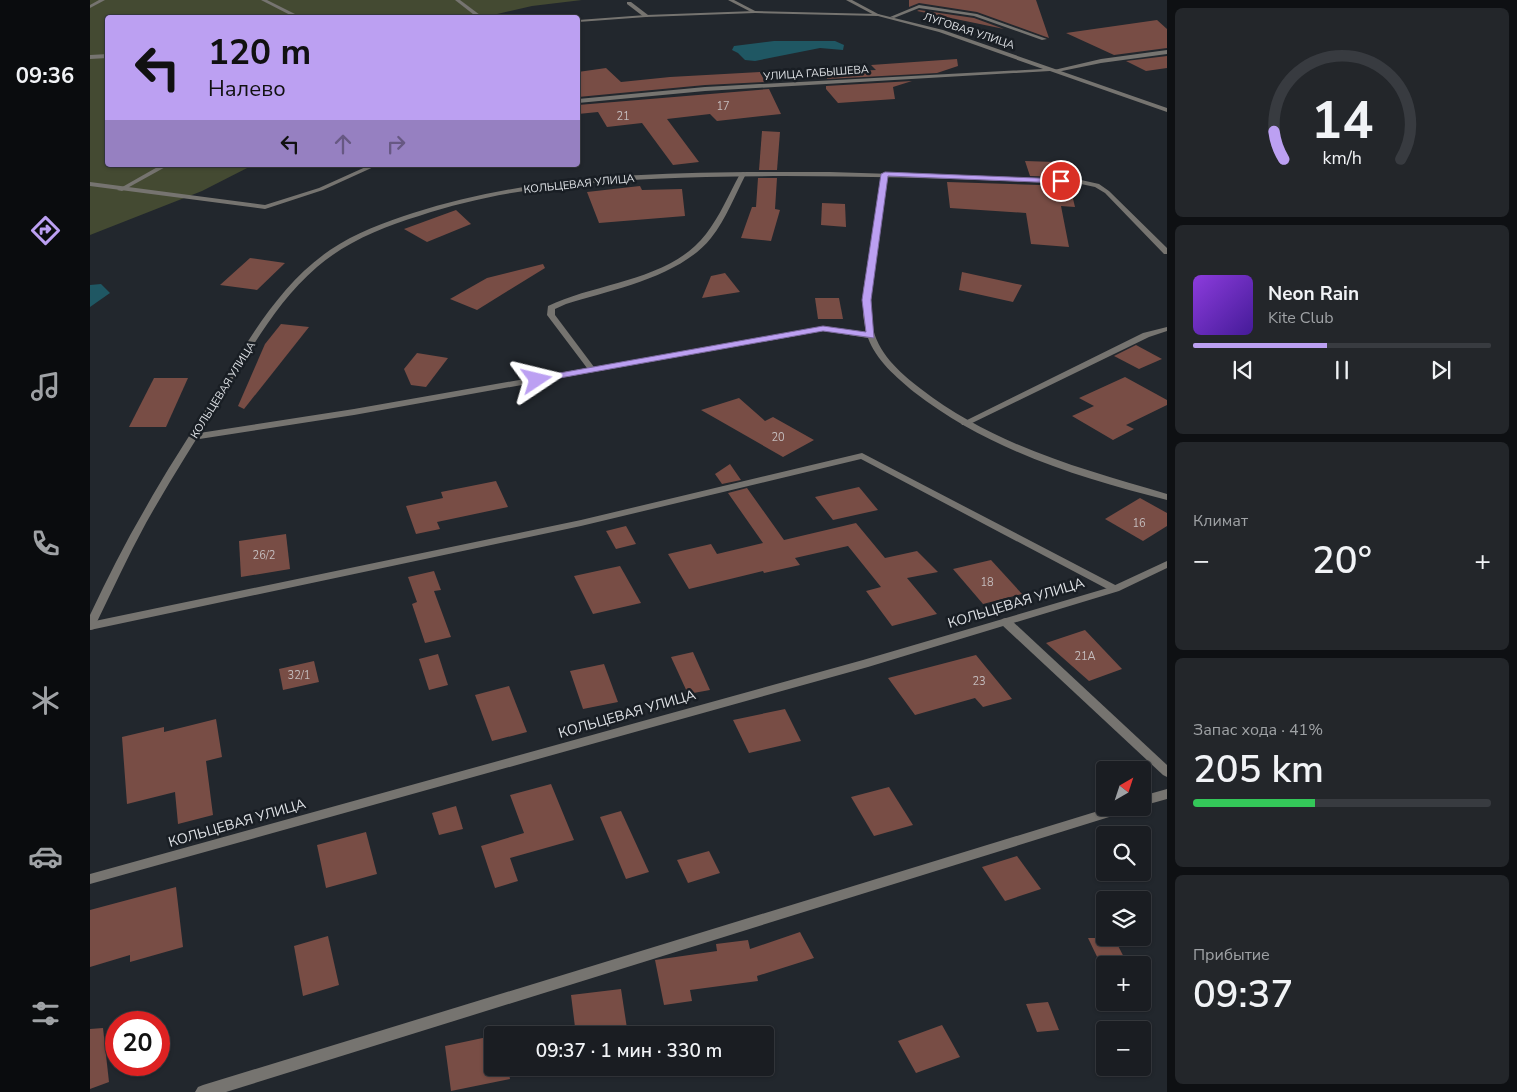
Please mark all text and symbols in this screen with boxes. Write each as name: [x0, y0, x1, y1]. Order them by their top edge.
street label: ЛУГОВАЯ УЛИЦА: [921, 9, 1017, 53]
text: 120 m: [208, 29, 311, 76]
icon: left: [125, 35, 190, 100]
text: 09:36: [16, 61, 74, 91]
street label: УЛИЦА ГАБЫШЕВА: [762, 62, 869, 84]
text: Налево: [208, 74, 286, 104]
text: 14: [1311, 85, 1373, 156]
house number: 17: [716, 99, 730, 114]
house number: 21: [616, 109, 630, 124]
icon: left: [276, 130, 304, 158]
icon: ahead: [329, 130, 357, 158]
icon: right: [382, 130, 410, 158]
text: km/h: [1322, 146, 1362, 170]
pin: [1040, 160, 1082, 202]
icon: arrive: [1047, 167, 1075, 195]
street label: КОЛЬЦЕВАЯ УЛИЦА: [523, 171, 635, 197]
icon: directions: [28, 213, 63, 248]
text: Neon Rain: [1268, 281, 1359, 307]
text: Kite Club: [1268, 307, 1334, 329]
street label: КОЛЬЦЕВАЯ УЛИЦА: [187, 339, 259, 441]
position arrow: [510, 353, 562, 405]
icon: previous: [1229, 356, 1257, 384]
icon: pause: [1328, 356, 1356, 384]
icon: next: [1427, 356, 1455, 384]
icon: music: [28, 369, 63, 404]
house number: 20: [771, 430, 785, 445]
text: Климат: [1193, 510, 1248, 532]
house number: 16: [1132, 516, 1146, 531]
icon: phone: [28, 526, 63, 561]
text: 20°: [1312, 535, 1372, 586]
text: −: [1193, 542, 1210, 580]
text: +: [1474, 542, 1491, 580]
house number: 26/2: [253, 548, 275, 563]
street label: КОЛЬЦЕВАЯ УЛИЦА: [945, 573, 1087, 633]
house number: 18: [980, 575, 994, 590]
house number: 21А: [1074, 649, 1096, 664]
house number: 32/1: [288, 668, 310, 683]
house number: 23: [972, 674, 986, 689]
icon: climate: [28, 683, 63, 718]
street label: КОЛЬЦЕВАЯ УЛИЦА: [556, 685, 698, 743]
text: Запас хода · 41%: [1193, 719, 1323, 741]
text: 205 km: [1193, 744, 1324, 795]
north arrow: [1096, 761, 1151, 816]
map controls: [1096, 761, 1151, 1076]
street label: КОЛЬЦЕВАЯ УЛИЦА: [166, 794, 308, 852]
button: search: [1096, 826, 1151, 881]
icon: car: [28, 839, 63, 874]
button: layers: [1096, 891, 1151, 946]
text: Прибытие: [1193, 944, 1270, 966]
button: +: [1096, 956, 1151, 1011]
text: 09:37: [1193, 969, 1293, 1020]
icon: filters: [28, 996, 63, 1031]
speed limit sign: 20: [105, 1011, 170, 1076]
button: −: [1096, 1021, 1151, 1076]
text: 09:37 · 1 мин · 330 m: [536, 1038, 722, 1064]

